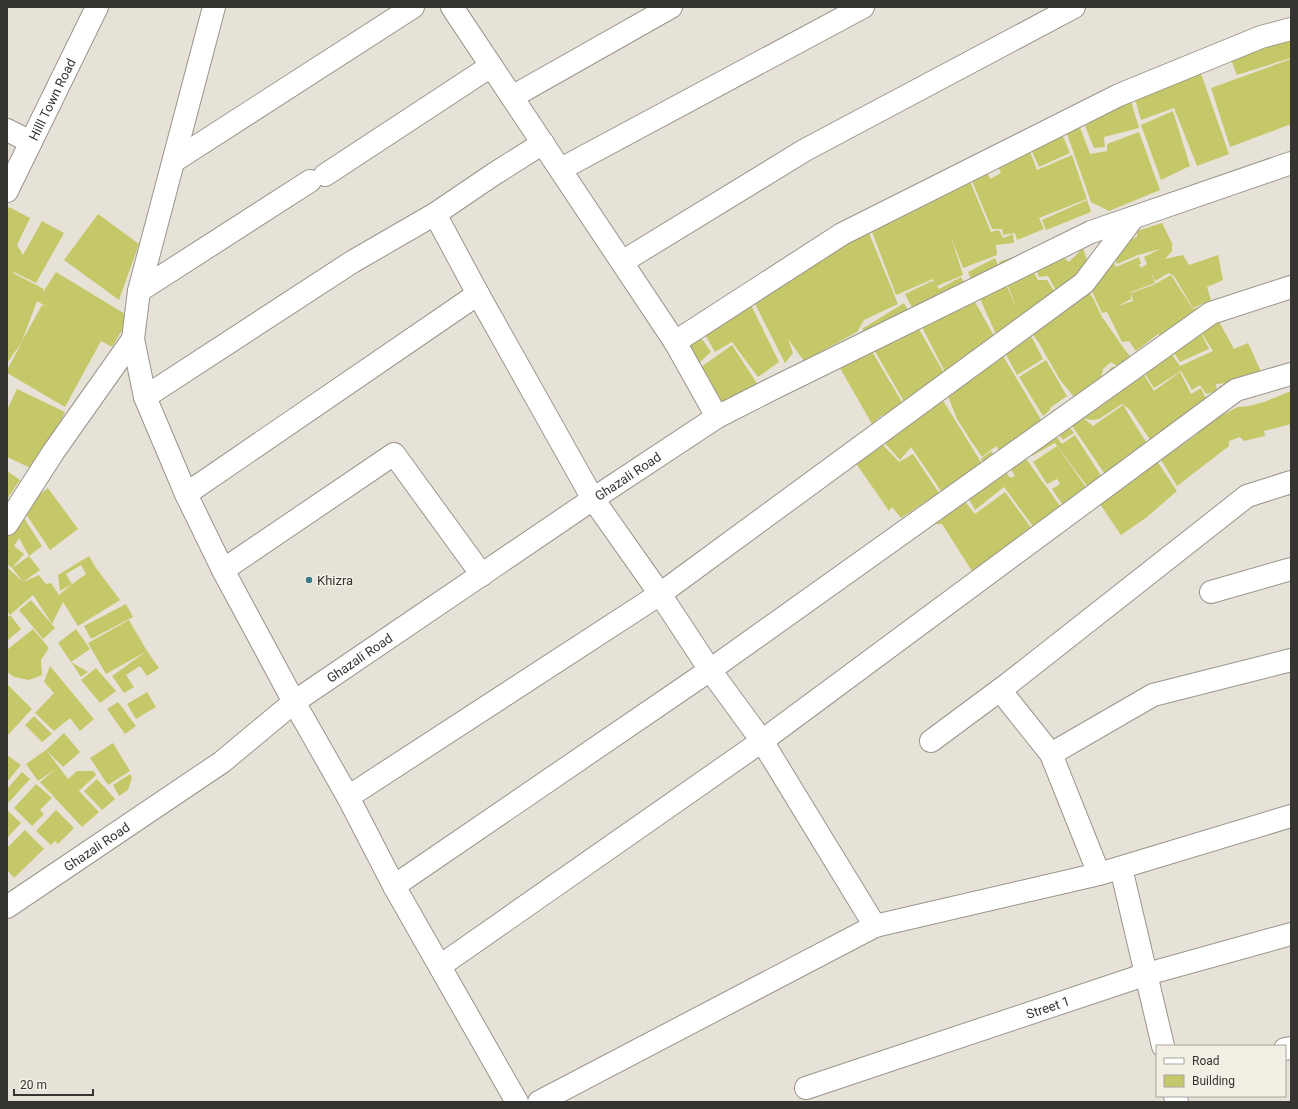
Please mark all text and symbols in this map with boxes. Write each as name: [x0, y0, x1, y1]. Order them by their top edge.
street label: Hilll Town Road: [26, 56, 79, 143]
street label: Ghazali Road: [592, 449, 664, 504]
place label: Khizra: [317, 573, 353, 588]
marker: Khizra: [304, 575, 314, 585]
street label: Ghazali Road: [324, 630, 395, 686]
street label: Ghazali Road: [61, 820, 133, 875]
street label: Street 1: [1024, 993, 1072, 1022]
legend: [1156, 1045, 1286, 1097]
text: Road: [1192, 1054, 1220, 1068]
scale bar: [14, 1071, 93, 1097]
text: Building: [1192, 1074, 1235, 1088]
text: 20 m: [20, 1078, 47, 1092]

